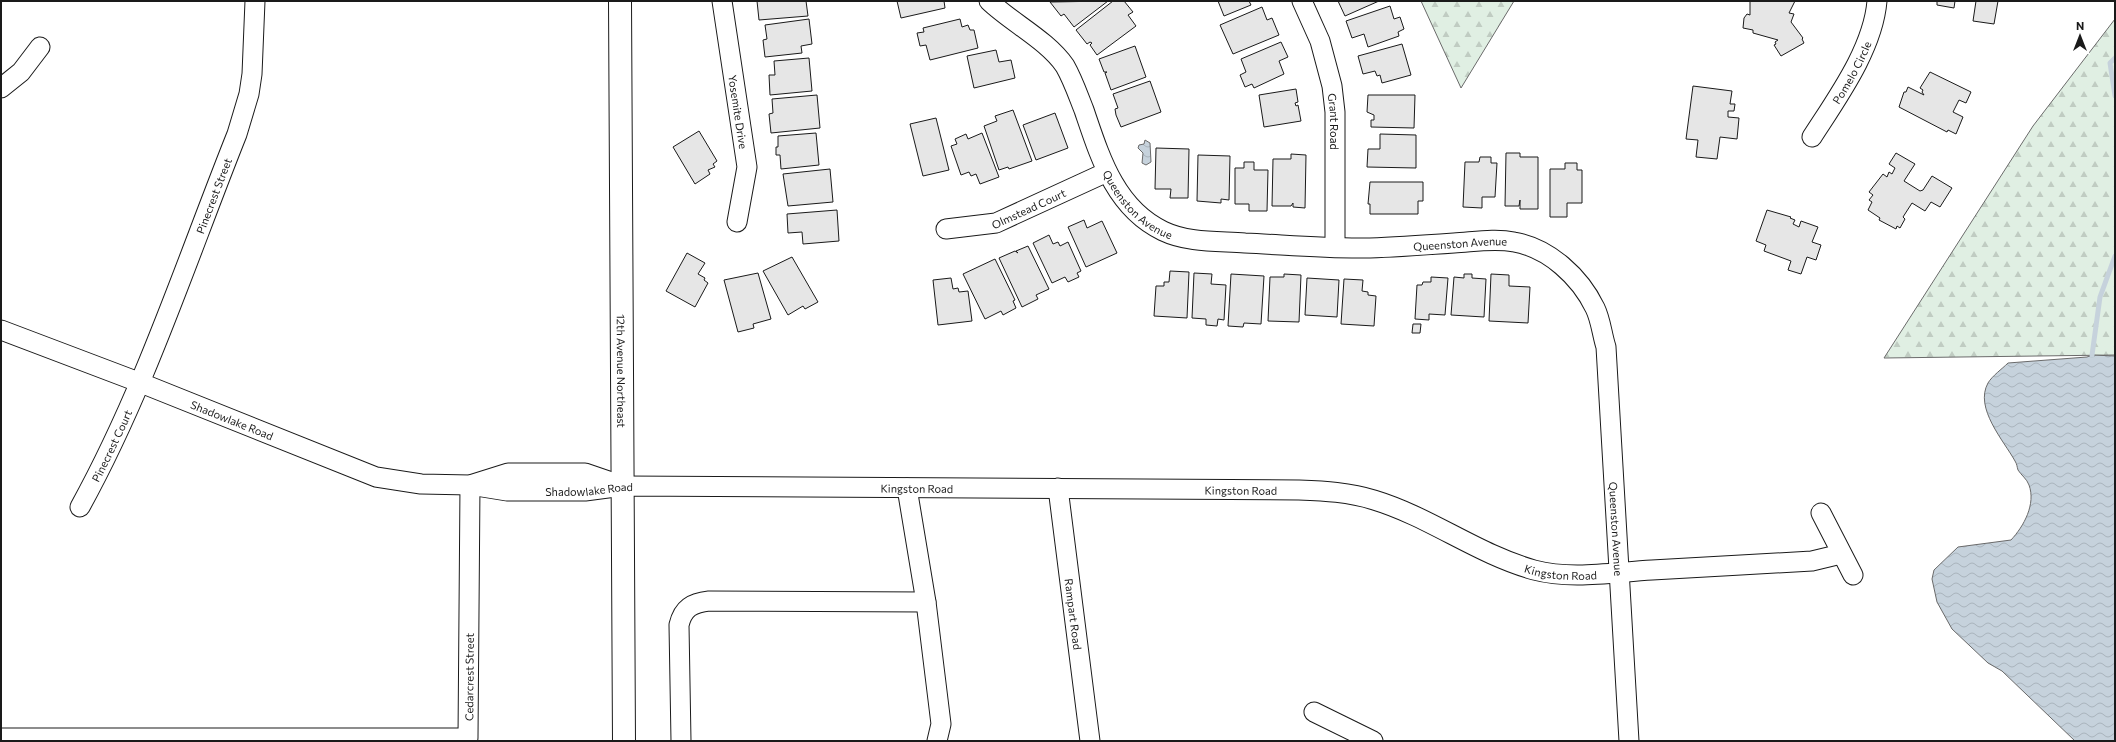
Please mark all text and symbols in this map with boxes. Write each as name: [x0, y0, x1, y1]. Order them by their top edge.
north arrow: [2060, 16, 2100, 56]
text: N: [2076, 19, 2084, 32]
street label: Pomelo Circle: [1829, 39, 1873, 106]
street label: Yosemite Drive: [727, 74, 751, 150]
street label: Grant Road: [1326, 92, 1342, 150]
street label: Pinecrest Street: [193, 155, 234, 235]
street label: Queenston Avenue: [1101, 167, 1175, 241]
street label: Olmstead Court: [989, 185, 1068, 231]
street label: Queenston Avenue: [1413, 234, 1508, 252]
street label: 12th Avenue Northeast: [615, 314, 629, 428]
street label: Shadowlake Road: [189, 397, 276, 442]
street label: Pinecrest Court: [88, 407, 134, 484]
street label: Shadowlake Road: [545, 479, 633, 498]
street label: Kingston Road: [880, 481, 953, 494]
street label: Queenston Avenue: [1607, 481, 1626, 576]
street label: Kingston Road: [1204, 483, 1277, 496]
street label: Kingston Road: [1523, 561, 1597, 581]
street label: Rampart Road: [1063, 578, 1085, 650]
street label: Cedarcrest Street: [462, 632, 475, 721]

